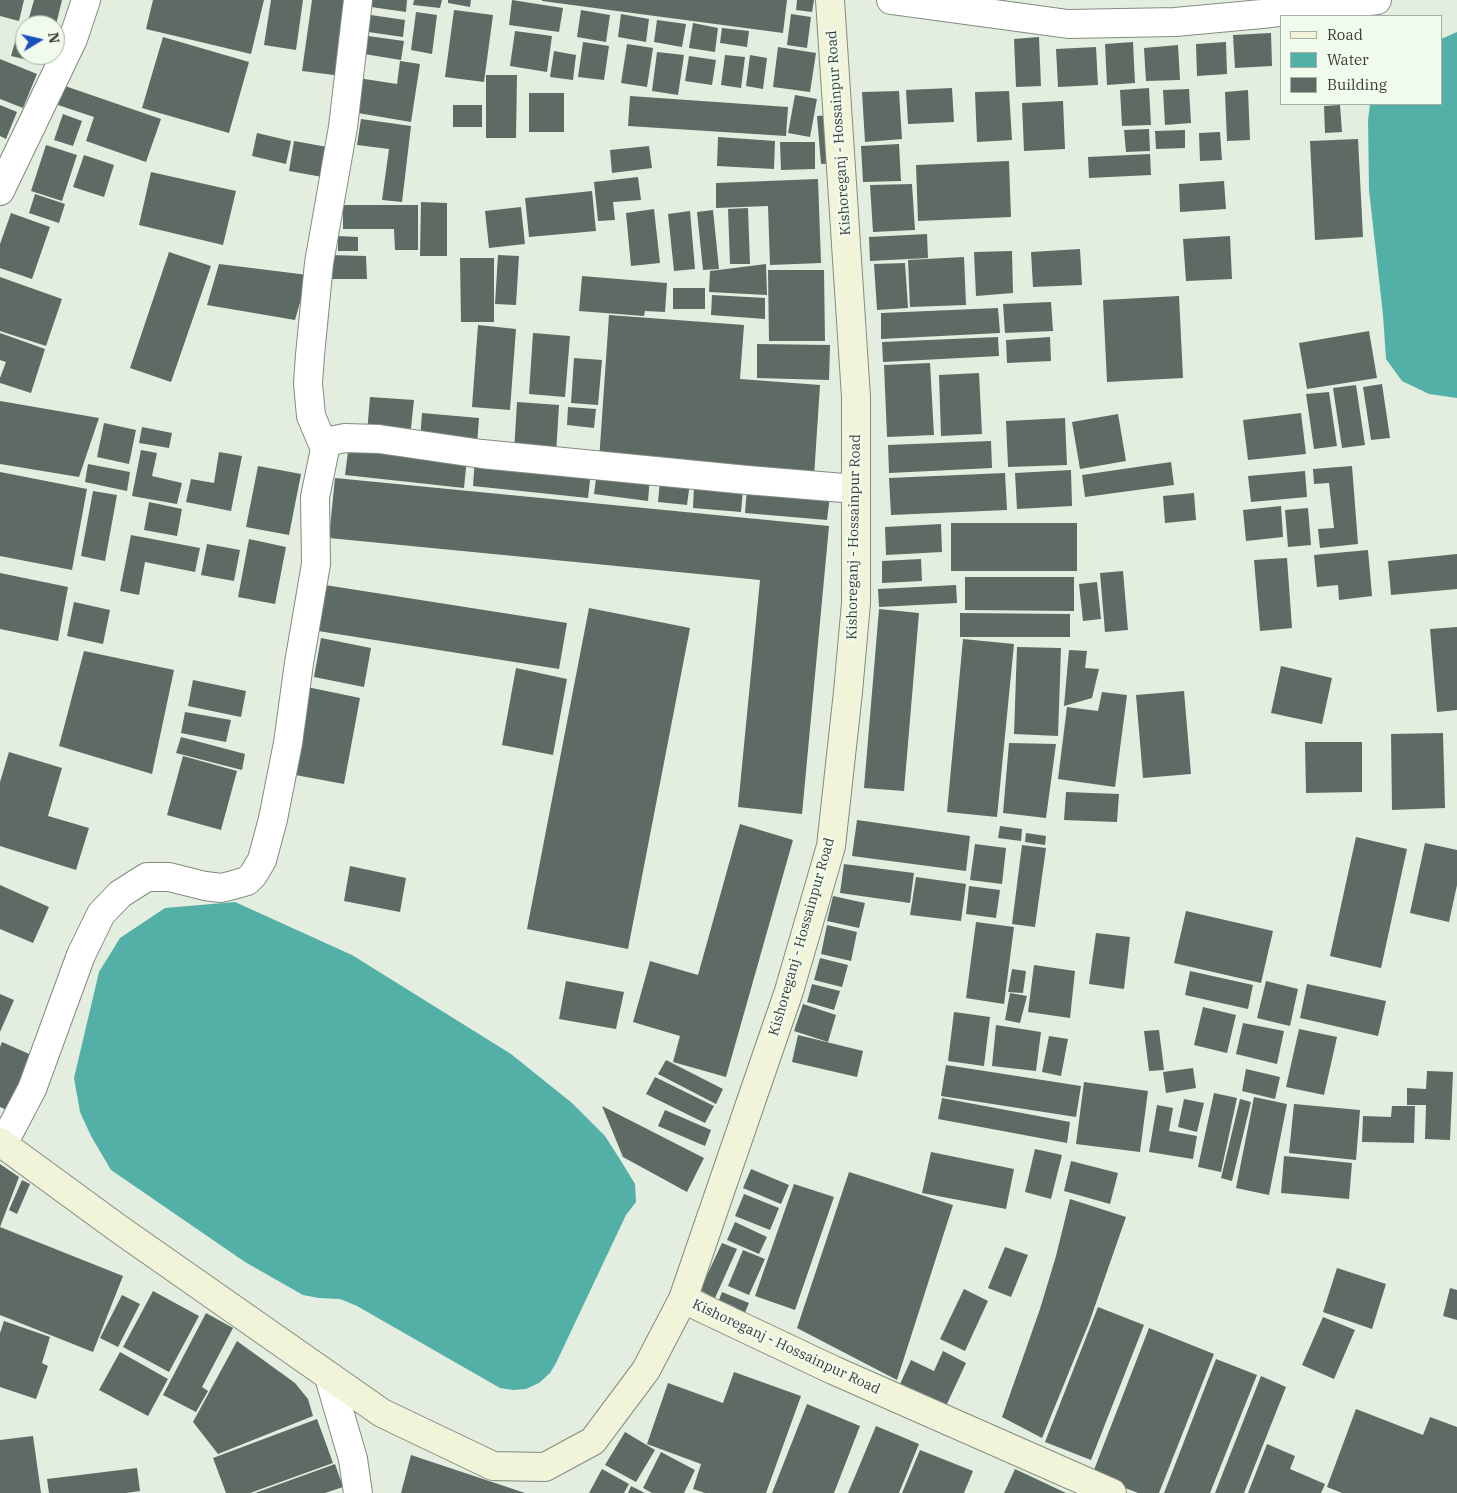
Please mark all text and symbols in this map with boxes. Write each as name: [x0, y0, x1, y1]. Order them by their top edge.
north arrow: [15, 15, 65, 65]
legend: [1280, 15, 1442, 105]
text: Road: [1327, 25, 1363, 44]
street label: Kishoreganj - Hossainpur Road: [823, 30, 855, 236]
text: N: [44, 31, 64, 45]
text: Water: [1327, 50, 1369, 69]
text: Building: [1327, 75, 1387, 94]
street label: Kishoreganj - Hossainpur Road: [844, 434, 864, 640]
street label: Kishoreganj - Hossainpur Road: [766, 836, 838, 1038]
street label: Kishoreganj - Hossainpur Road: [689, 1296, 883, 1398]

